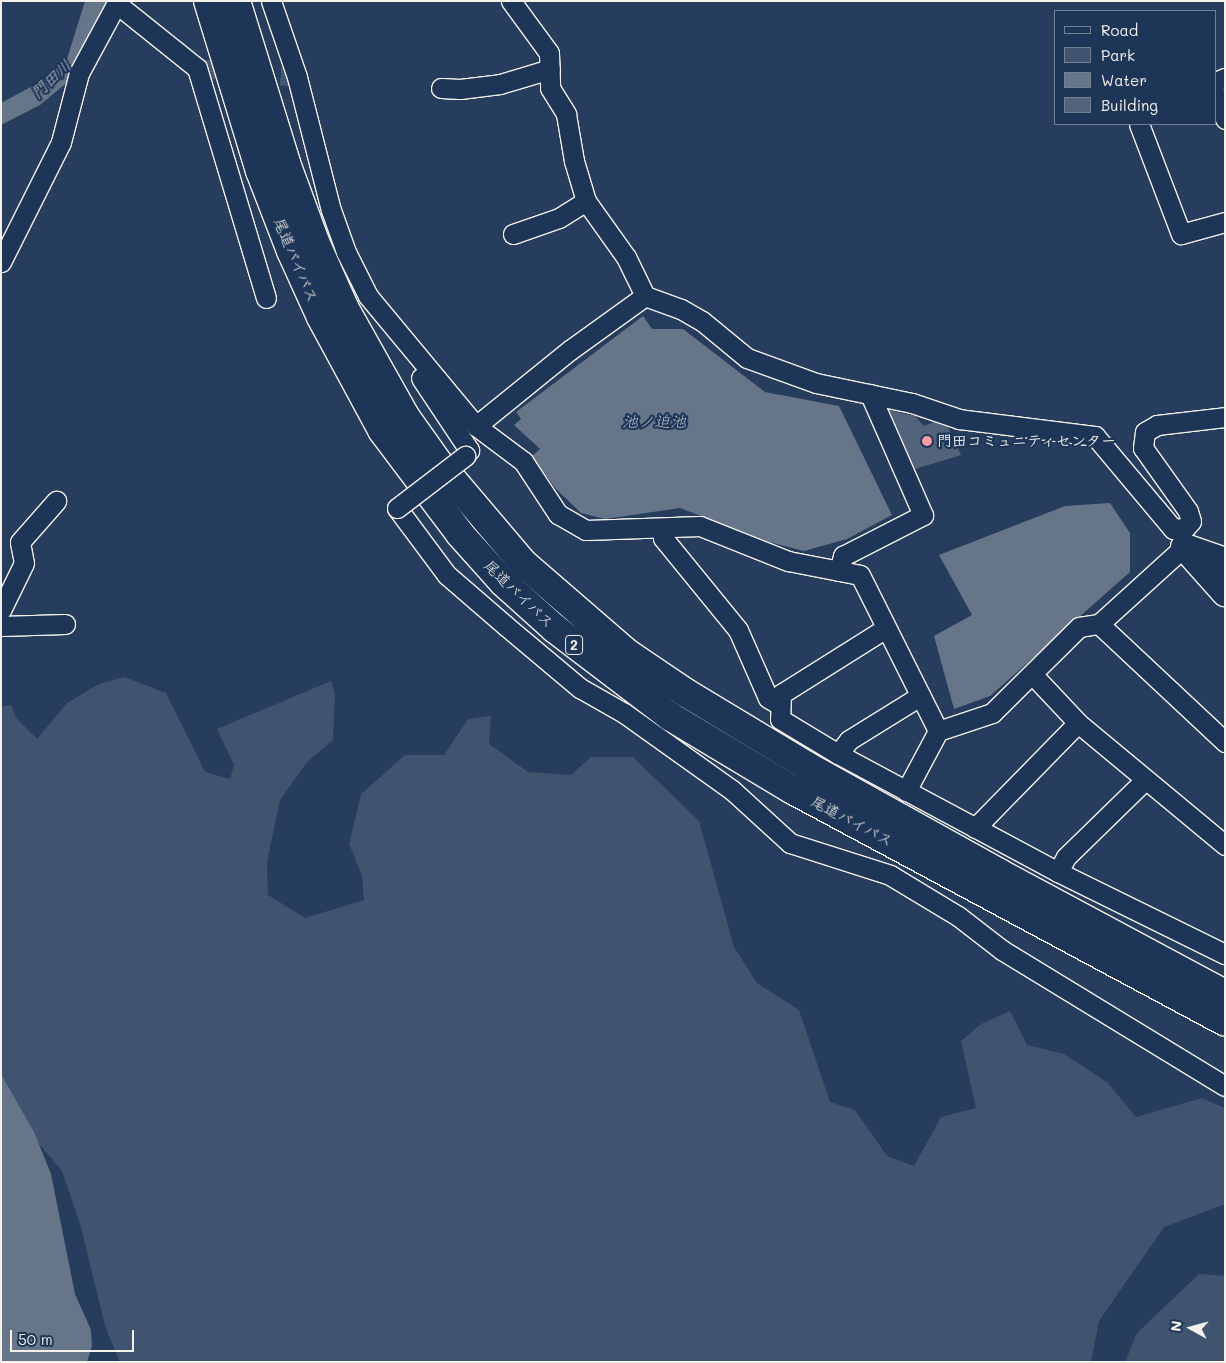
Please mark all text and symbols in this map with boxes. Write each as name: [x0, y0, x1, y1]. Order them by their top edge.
legend: [1054, 10, 1216, 125]
text: Road: [1101, 20, 1138, 40]
text: Park: [1101, 45, 1135, 65]
water label: 門田川: [27, 56, 75, 102]
text: Water: [1101, 70, 1147, 90]
text: Building: [1101, 95, 1158, 115]
street label: 尾道バイパス: [270, 215, 322, 305]
water label: 池ノ迫池: [622, 411, 686, 431]
place label: 門田コミュニティセンター: [937, 432, 1117, 450]
marker: 門田コミュニティセンター: [921, 435, 933, 447]
street label: 尾道バイパス: [480, 556, 558, 632]
road number: 2: [564, 634, 584, 656]
street label: 尾道バイパス: [808, 792, 896, 850]
north arrow: [1166, 1303, 1216, 1353]
scale bar: [12, 1320, 136, 1352]
text: N: [1166, 1320, 1186, 1333]
text: 50 m: [18, 1329, 53, 1349]

